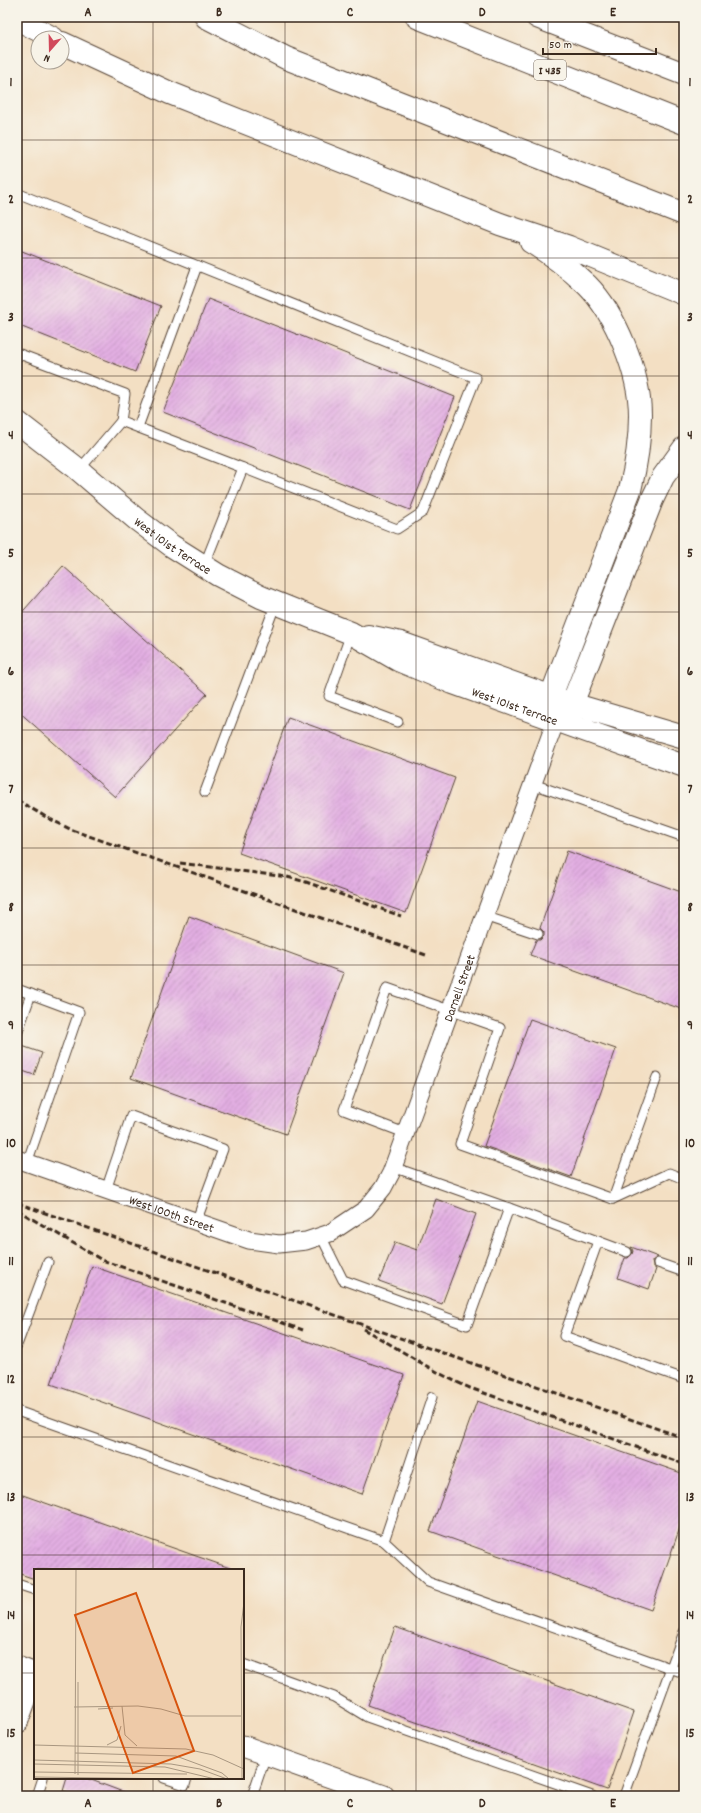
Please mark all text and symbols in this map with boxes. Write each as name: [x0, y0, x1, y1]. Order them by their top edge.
text: A: [84, 4, 92, 23]
text: B: [216, 4, 222, 23]
text: C: [347, 4, 354, 23]
text: D: [479, 4, 486, 23]
text: E: [610, 4, 617, 23]
north arrow: [30, 30, 70, 70]
scale bar: [543, 30, 656, 56]
text: 50 m: [549, 37, 572, 54]
text: N: [41, 49, 53, 66]
road number: I 435: [534, 60, 566, 80]
text: 1: [10, 74, 13, 93]
text: 1: [689, 74, 692, 93]
text: 2: [8, 191, 14, 210]
text: 2: [687, 191, 693, 210]
text: 3: [8, 309, 14, 328]
text: 3: [687, 309, 693, 328]
text: 4: [8, 427, 14, 446]
text: 4: [687, 427, 693, 446]
street label: West 101st Terrace: [129, 514, 214, 581]
text: 5: [8, 545, 14, 564]
text: 5: [687, 545, 693, 564]
text: 6: [8, 663, 15, 682]
text: 6: [687, 663, 694, 682]
street label: West 101st Terrace: [469, 683, 560, 732]
text: 7: [9, 781, 14, 800]
text: 7: [688, 781, 693, 800]
text: 8: [8, 899, 14, 918]
text: 8: [687, 899, 693, 918]
street label: Darnell Street: [440, 952, 482, 1025]
text: 9: [8, 1017, 14, 1036]
text: 9: [687, 1017, 693, 1036]
text: 10: [6, 1135, 16, 1154]
text: 10: [685, 1135, 695, 1154]
street label: West 100th Street: [126, 1192, 216, 1239]
text: 11: [8, 1253, 14, 1272]
text: 11: [687, 1253, 693, 1272]
text: 12: [7, 1371, 16, 1390]
text: 12: [686, 1371, 695, 1390]
text: 13: [7, 1489, 16, 1508]
text: 13: [686, 1489, 695, 1508]
inset map: [34, 1569, 244, 1779]
text: 14: [7, 1607, 15, 1626]
text: 14: [686, 1607, 694, 1626]
text: 15: [7, 1725, 15, 1744]
text: 15: [686, 1725, 694, 1744]
text: A: [84, 1795, 92, 1813]
text: B: [216, 1795, 222, 1813]
text: C: [347, 1795, 354, 1813]
text: D: [479, 1795, 486, 1813]
text: E: [610, 1795, 617, 1813]

